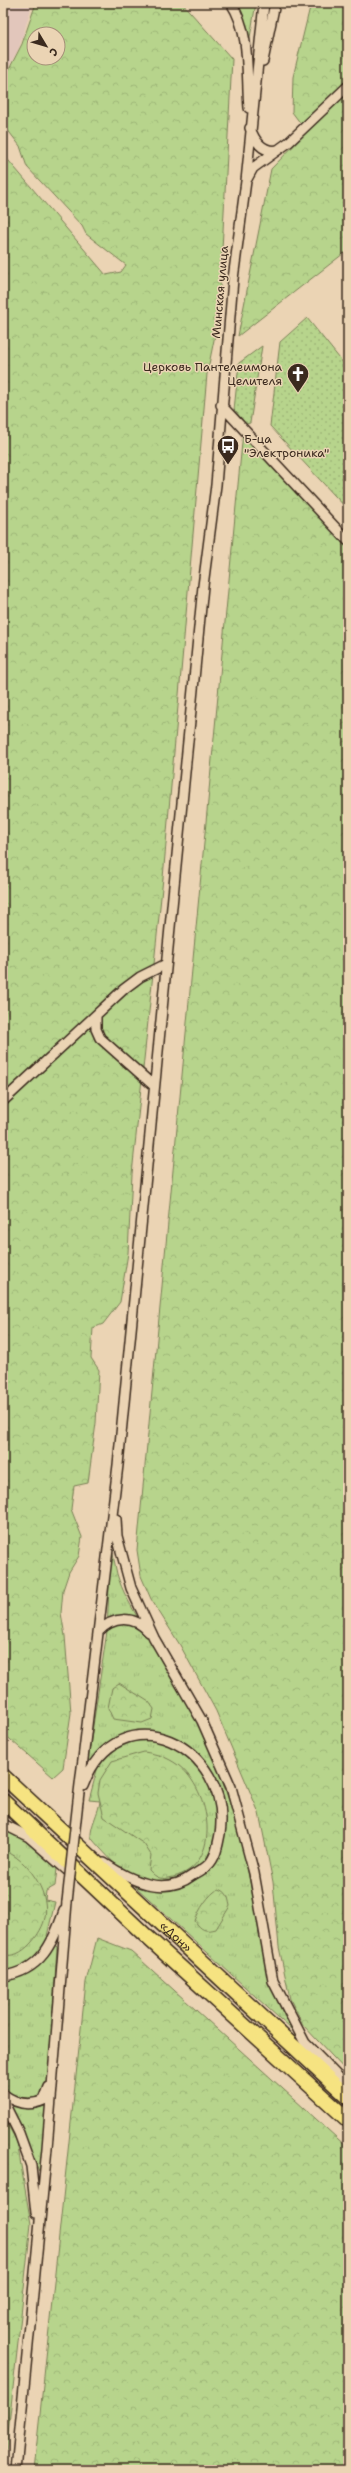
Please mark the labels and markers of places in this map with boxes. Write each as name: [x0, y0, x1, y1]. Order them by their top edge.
place label: Церковь Пантелеимона Целителя: [143, 359, 283, 389]
church icon: Церковь Пантелеимона Целителя: [285, 361, 311, 394]
place label: Б-ца "Электроника": [244, 431, 329, 461]
bus stop icon: Б-ца "Электроника": [215, 433, 241, 466]

